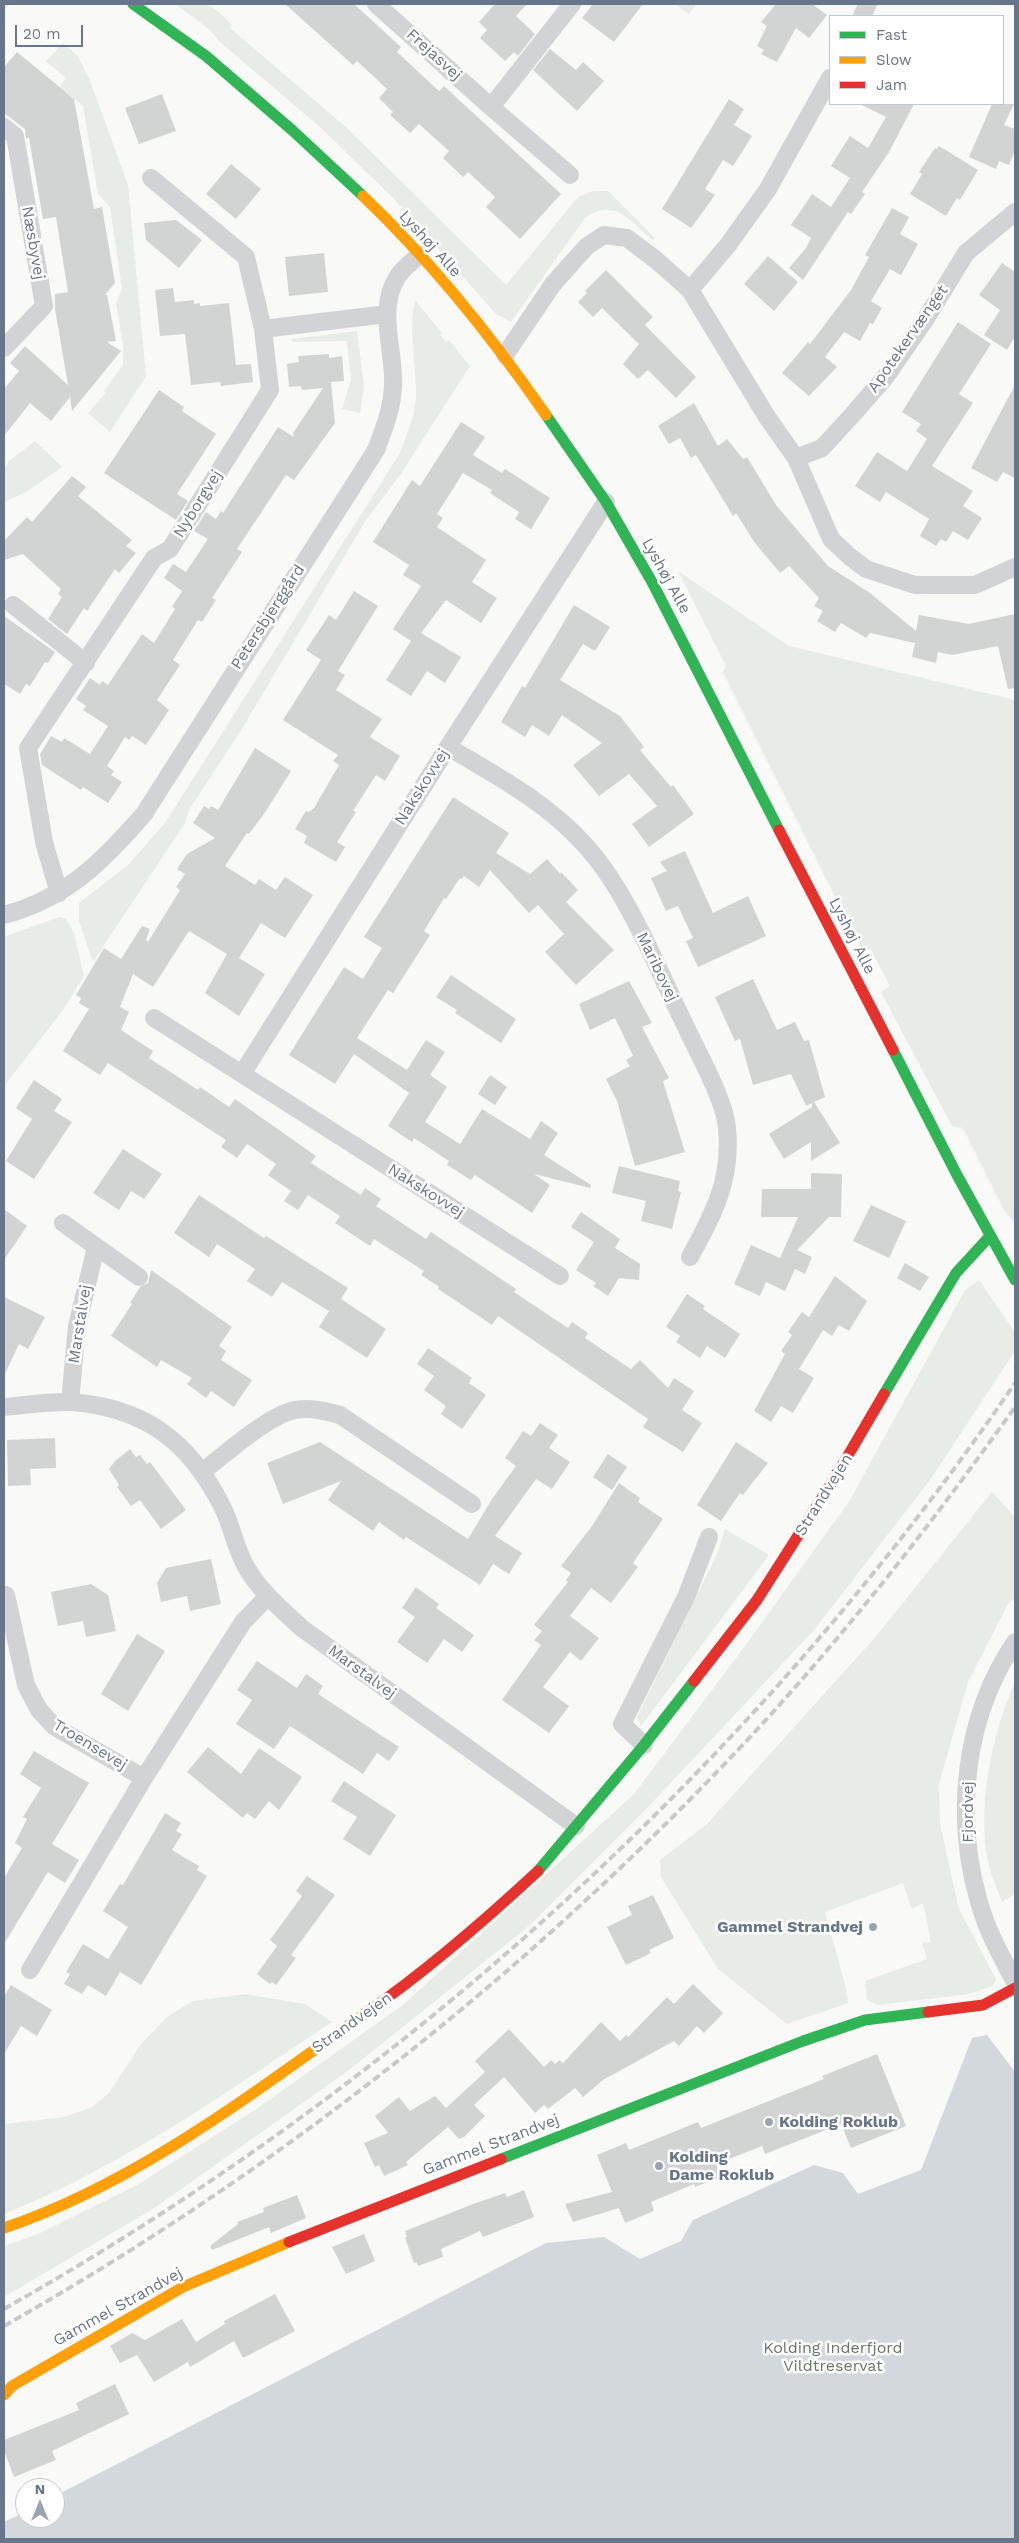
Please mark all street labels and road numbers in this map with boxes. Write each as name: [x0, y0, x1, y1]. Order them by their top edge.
street label: Frejasvej: [402, 25, 466, 85]
street label: Næsbyvej: [17, 205, 49, 281]
street label: Lyshøj Alle: [395, 207, 465, 281]
street label: Apotekervænget: [864, 281, 952, 397]
street label: Nyborgvej: [170, 467, 226, 541]
street label: Lyshøj Alle: [637, 535, 695, 617]
street label: Petersbjerggård: [227, 561, 309, 673]
street label: Nakskovvej: [391, 745, 453, 829]
street label: Lyshøj Alle: [825, 894, 879, 978]
street label: Maribovej: [632, 929, 682, 1005]
street label: Nakskovvej: [384, 1160, 468, 1222]
street label: Marstalvej: [64, 1283, 96, 1365]
street label: Strandvejen: [791, 1450, 857, 1540]
street label: Marstalvej: [324, 1641, 400, 1703]
street label: Troensevej: [50, 1715, 130, 1775]
street label: Fjordvej: [958, 1781, 978, 1843]
street label: Strandvejen: [308, 1988, 396, 2058]
street label: Gammel Strandvej: [420, 2110, 562, 2180]
street label: Gammel Strandvej: [50, 2264, 186, 2350]

